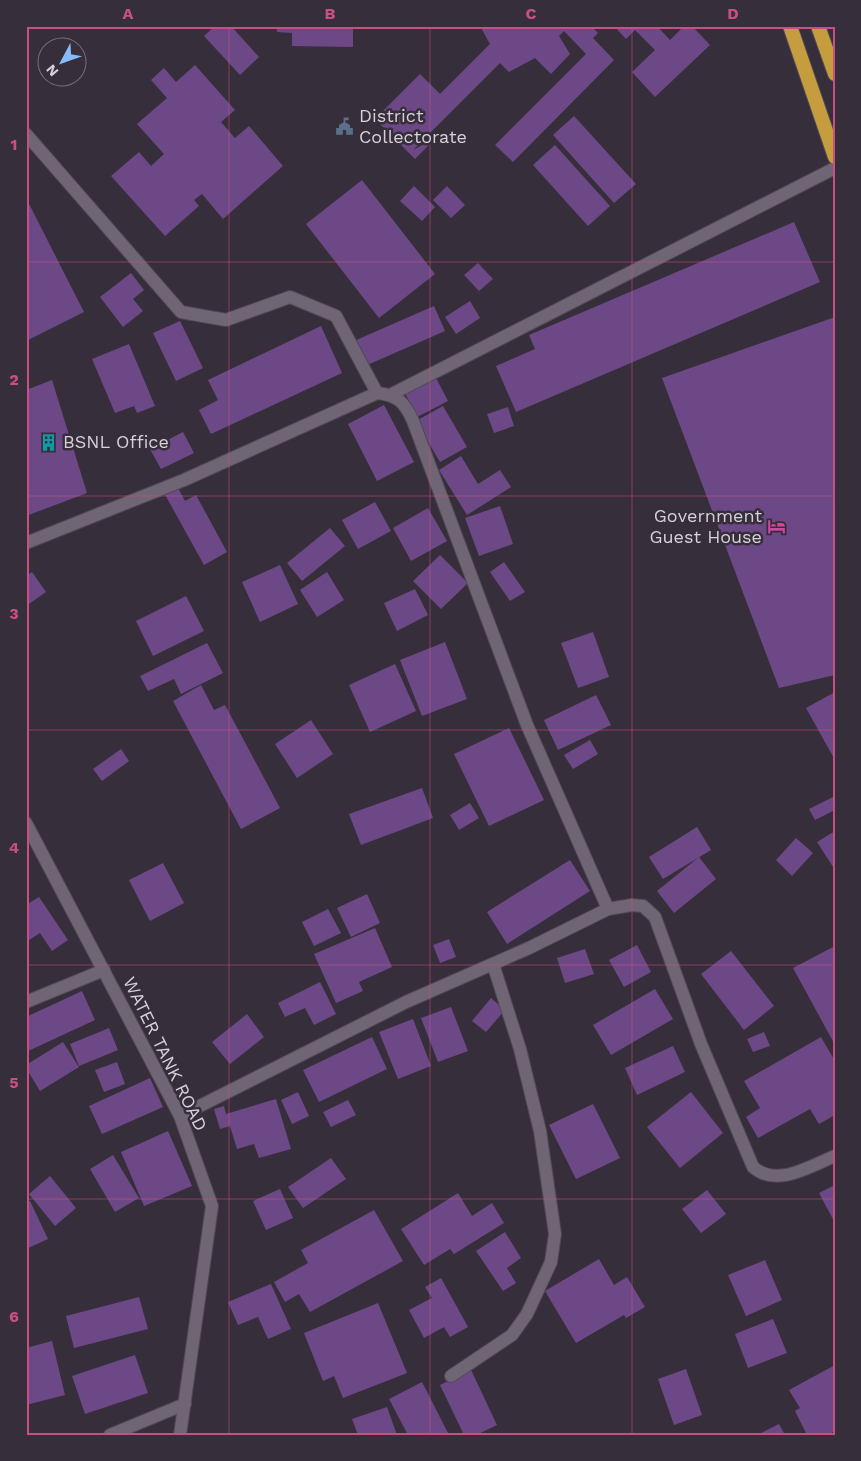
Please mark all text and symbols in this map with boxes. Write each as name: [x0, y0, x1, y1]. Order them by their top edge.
text: A: [123, 4, 134, 23]
text: B: [325, 4, 336, 23]
text: C: [526, 4, 537, 23]
text: D: [727, 4, 739, 23]
north arrow: [38, 38, 88, 88]
text: N: [43, 61, 62, 80]
place label: District Collectorate: [359, 105, 467, 147]
public building icon: District Collectorate: [335, 116, 355, 136]
text: 1: [11, 135, 17, 154]
text: 2: [9, 370, 19, 389]
place label: BSNL Office: [63, 431, 169, 452]
building icon: BSNL Office: [39, 432, 59, 452]
place label: Government Guest House: [649, 505, 762, 547]
hotel icon: Government Guest House: [766, 516, 786, 536]
text: 3: [9, 604, 19, 623]
text: 4: [9, 838, 19, 857]
street label: WATER TANK ROAD: [119, 973, 212, 1134]
text: 5: [9, 1073, 19, 1092]
text: 6: [9, 1307, 19, 1326]

